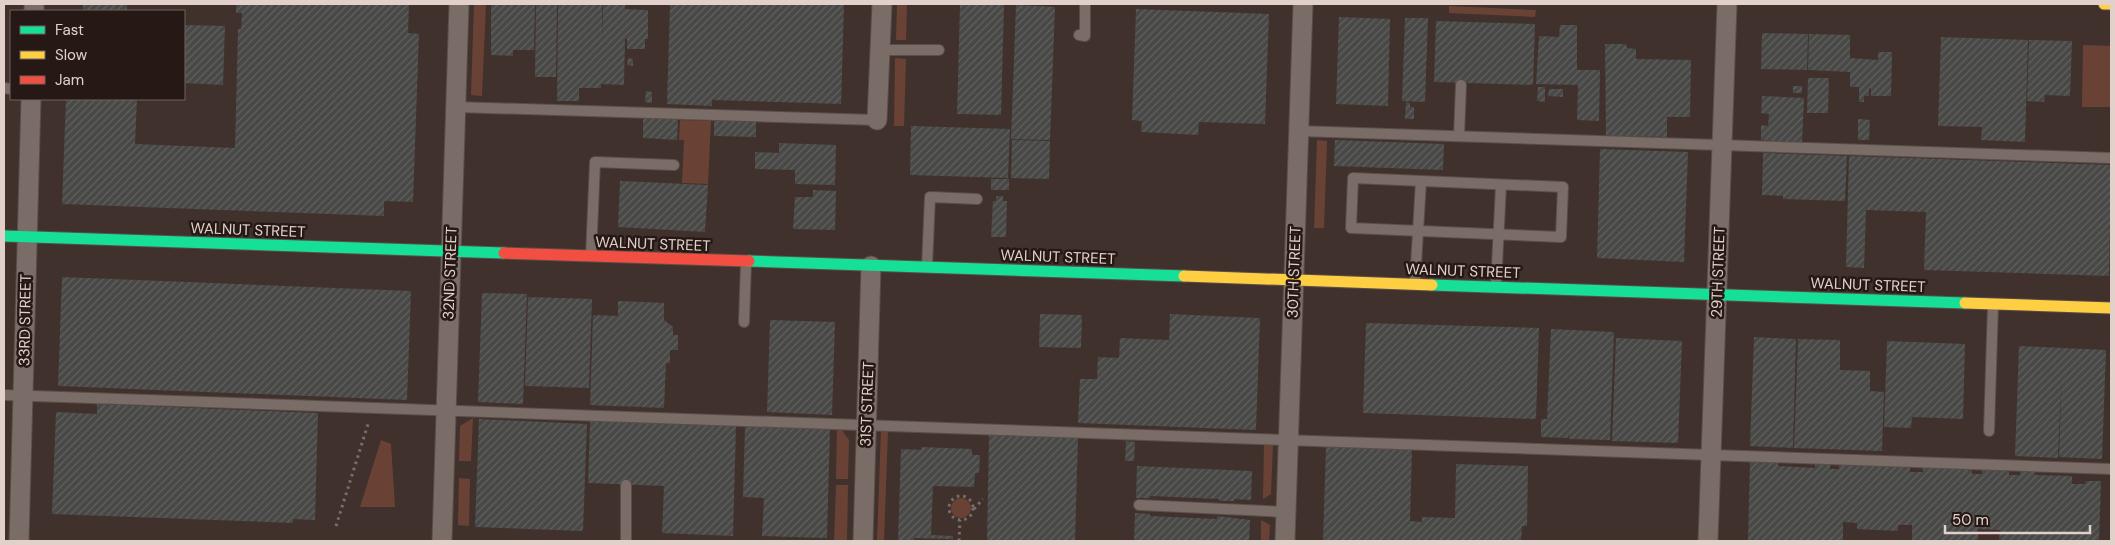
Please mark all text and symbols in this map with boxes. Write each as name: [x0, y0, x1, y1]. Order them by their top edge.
legend: [10, 10, 185, 100]
text: Fast: [55, 20, 84, 40]
text: Slow: [55, 45, 88, 65]
text: Jam: [55, 70, 84, 90]
street label: WALNUT STREET: [190, 218, 306, 242]
street label: 32ND STREET: [438, 226, 462, 320]
street label: 30TH STREET: [1282, 226, 1306, 318]
street label: 29TH STREET: [1706, 226, 1730, 318]
street label: WALNUT STREET: [595, 232, 711, 256]
street label: WALNUT STREET: [1000, 245, 1116, 269]
street label: WALNUT STREET: [1405, 259, 1521, 283]
street label: WALNUT STREET: [1810, 273, 1926, 297]
street label: 33RD STREET: [14, 274, 36, 366]
street label: 31ST STREET: [856, 361, 878, 447]
scale bar: [1945, 502, 2090, 534]
text: 50 m: [1952, 510, 1989, 530]

